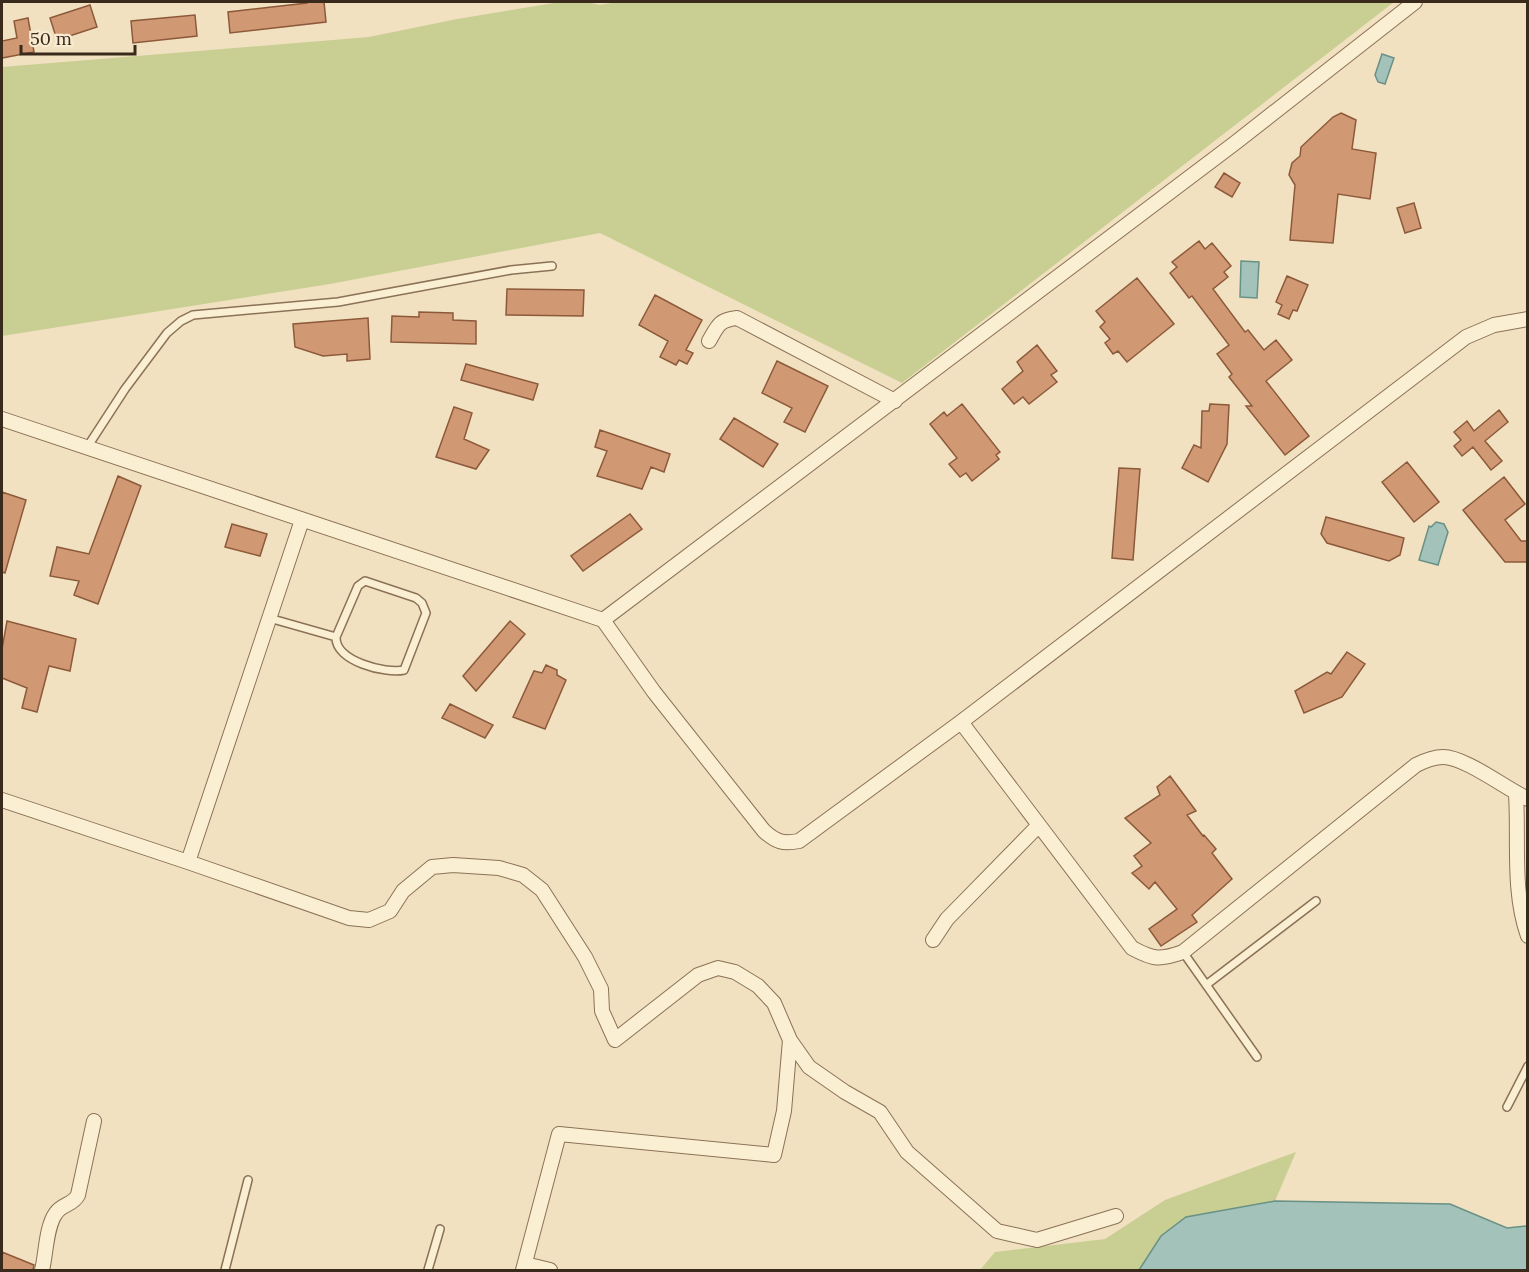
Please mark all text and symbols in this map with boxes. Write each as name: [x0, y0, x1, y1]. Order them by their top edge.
scale bar: [21, 18, 135, 56]
text: 50 m: [30, 27, 72, 50]

